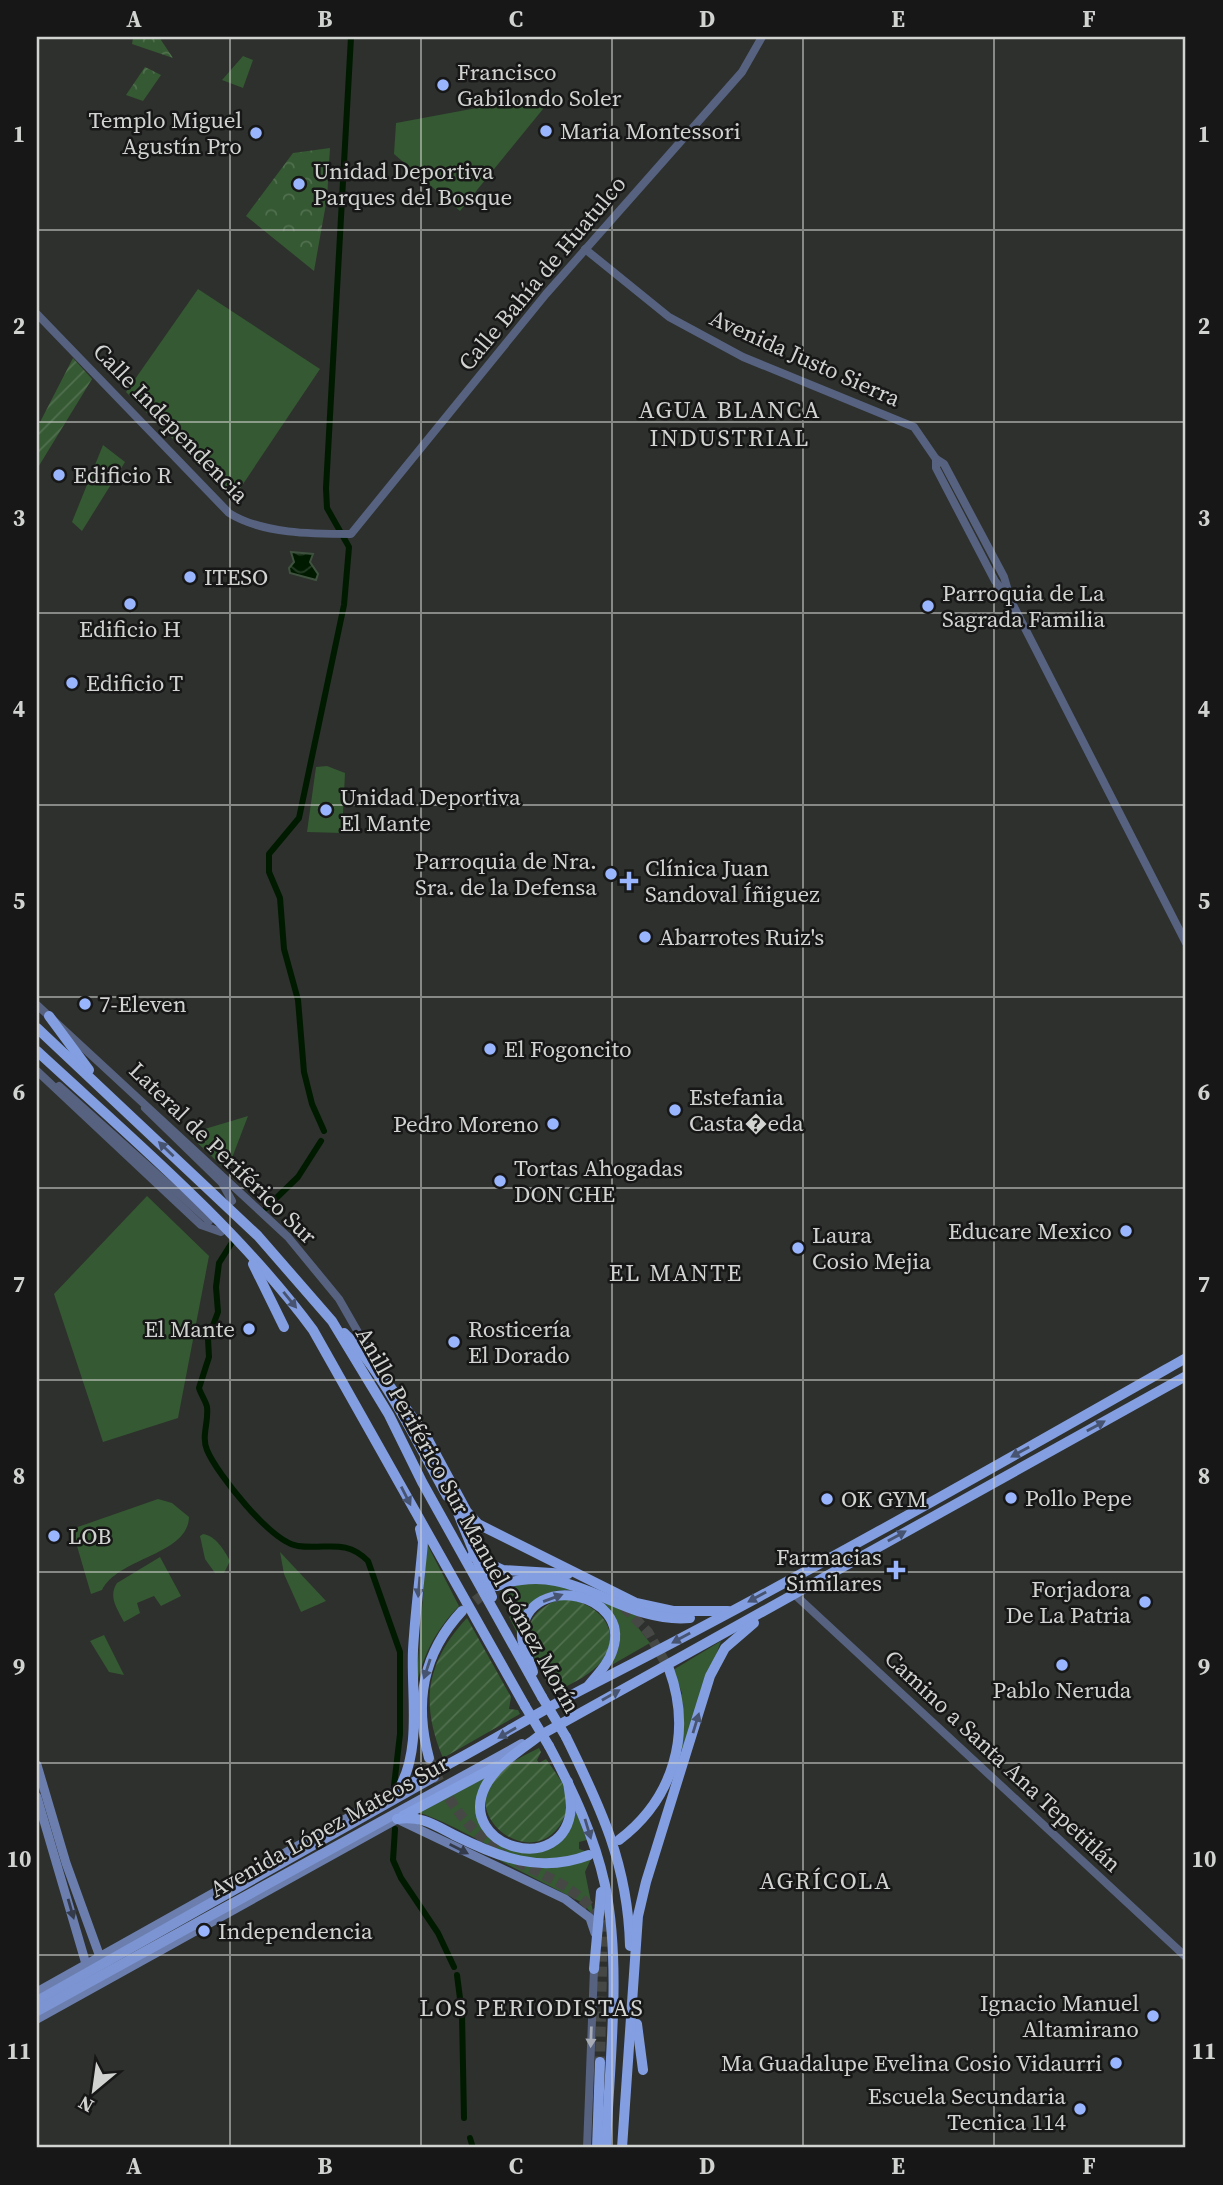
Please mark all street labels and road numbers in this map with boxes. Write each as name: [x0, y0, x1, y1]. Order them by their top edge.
street label: Calle Bahía de Huatulco: [451, 169, 633, 377]
street label: Avenida Justo Sierra: [705, 302, 906, 415]
street label: Calle Independencia: [86, 336, 256, 510]
street label: Lateral de Periférico Sur: [122, 1055, 324, 1251]
street label: Anillo Periférico Sur Manuel Gómez Morín: [348, 1321, 588, 1719]
street label: Camino a Santa Ana Tepetitlán: [878, 1643, 1128, 1880]
street label: Avenida López Mateos Sur: [204, 1747, 454, 1905]

